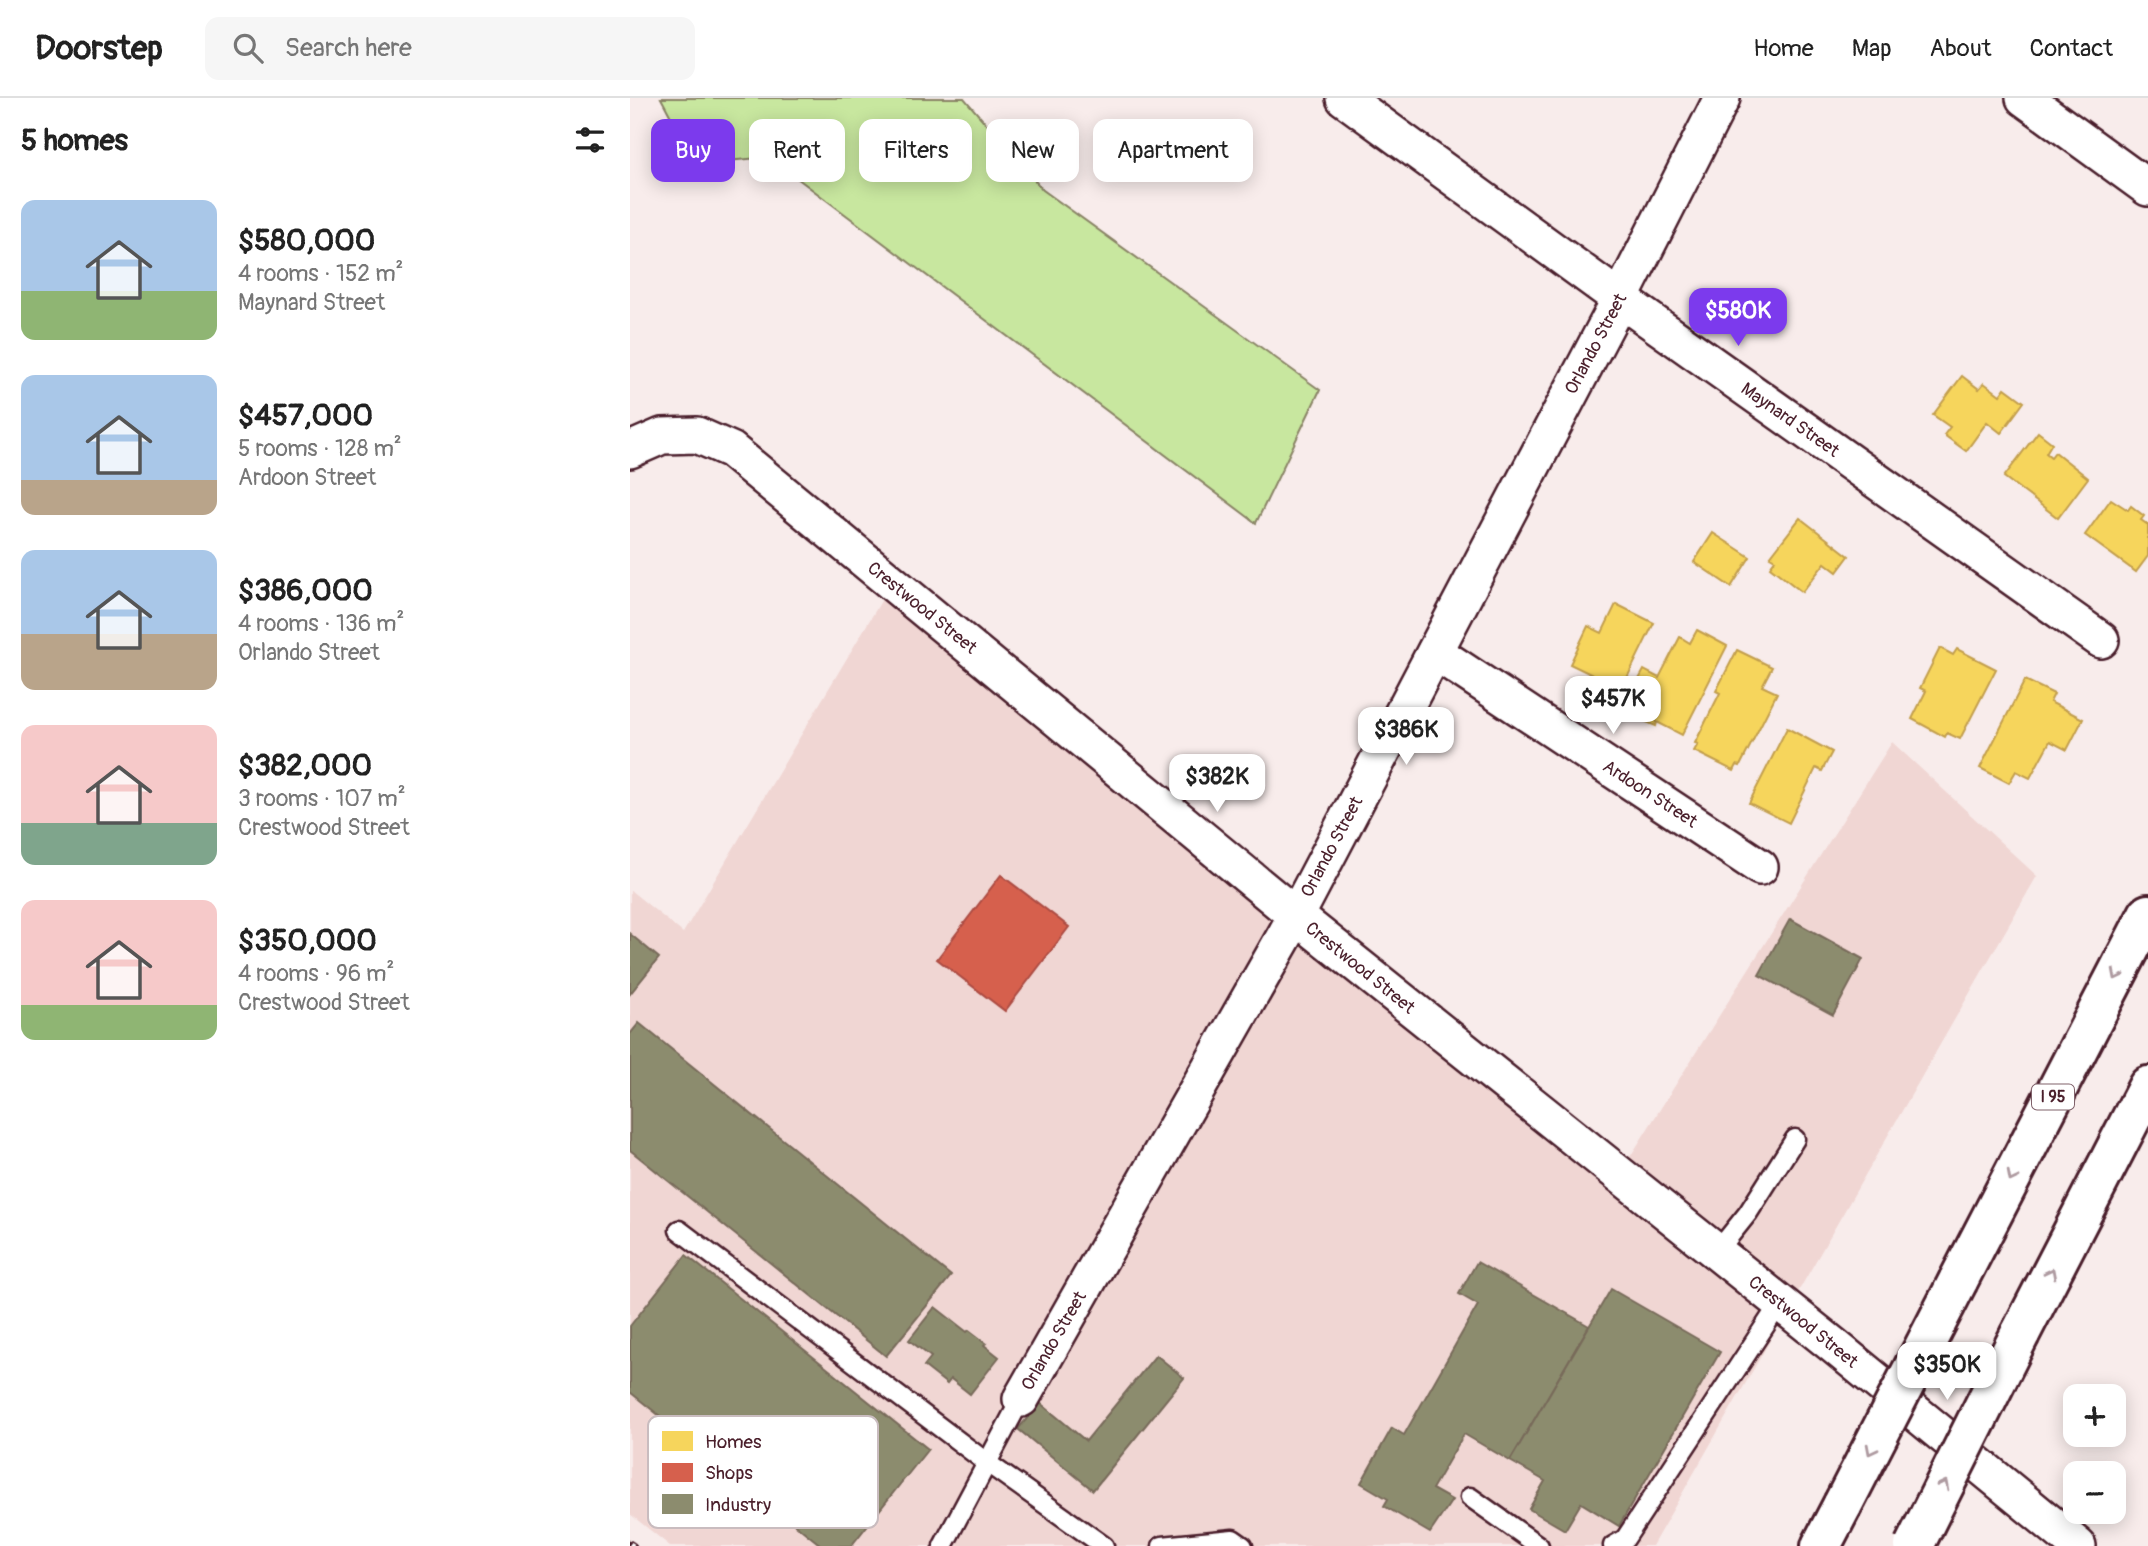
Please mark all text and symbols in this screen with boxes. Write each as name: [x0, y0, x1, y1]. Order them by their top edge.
search box: [205, 17, 695, 80]
text: Doorstep: [35, 28, 163, 69]
icon: search: [229, 29, 267, 67]
text: Search here: [285, 32, 412, 64]
text: Home: [1753, 34, 1814, 63]
text: Map: [1852, 34, 1892, 63]
text: About: [1930, 34, 1992, 63]
text: Contact: [2030, 34, 2113, 63]
chip: Buy: [651, 119, 735, 182]
chip: Rent: [749, 119, 845, 182]
chip: Filters: [859, 119, 972, 182]
chip: New: [986, 119, 1079, 182]
chip: Apartment: [1093, 119, 1253, 182]
icon: filters: [571, 121, 609, 159]
text: 5 homes: [21, 122, 128, 159]
text: $580,000: [238, 222, 375, 259]
icon: home: [77, 228, 161, 312]
text: 4 rooms · 152 m²: [238, 259, 404, 288]
text: Maynard Street: [238, 288, 385, 317]
pin: $580K: [1689, 288, 1787, 348]
street label: Orlando Street: [1560, 289, 1633, 398]
text: $580K: [1705, 296, 1771, 325]
street label: Maynard Street: [1736, 378, 1844, 463]
text: $457,000: [238, 397, 373, 434]
icon: home: [77, 403, 161, 487]
text: 5 rooms · 128 m²: [238, 434, 402, 463]
text: Ardoon Street: [238, 463, 376, 492]
street label: Crestwood Street: [863, 557, 982, 660]
text: $386,000: [238, 572, 373, 609]
icon: home: [77, 578, 161, 662]
text: 4 rooms · 136 m²: [238, 609, 404, 638]
text: Orlando Street: [238, 638, 380, 667]
pin: $457K: [1564, 676, 1662, 736]
text: $457K: [1581, 684, 1645, 713]
pin: $386K: [1357, 708, 1455, 767]
text: $386K: [1374, 715, 1438, 744]
text: $382,000: [238, 747, 372, 784]
icon: home: [77, 753, 161, 837]
pin: $382K: [1168, 754, 1266, 814]
street label: Ardoon Street: [1598, 755, 1702, 834]
text: $382K: [1185, 762, 1249, 791]
text: 3 rooms · 107 m²: [238, 784, 406, 813]
street label: Orlando Street: [1296, 792, 1369, 901]
text: Crestwood Street: [238, 813, 410, 842]
street label: Crestwood Street: [1301, 917, 1420, 1020]
text: $350,000: [238, 922, 377, 959]
icon: home: [77, 928, 161, 1012]
text: 4 rooms · 96 m²: [238, 959, 394, 988]
one-way arrow: [2111, 967, 2125, 980]
text: Crestwood Street: [238, 988, 410, 1017]
road number: I 95: [2032, 1085, 2074, 1110]
one-way arrow: [2007, 1169, 2021, 1182]
one-way arrow: [2043, 1268, 2056, 1281]
street label: Crestwood Street: [1744, 1271, 1863, 1374]
street label: Orlando Street: [1016, 1287, 1092, 1395]
pin: $350K: [1898, 1342, 1996, 1402]
text: $350K: [1913, 1350, 1981, 1379]
map controls: [2063, 1384, 2126, 1524]
button: +: [2063, 1384, 2126, 1447]
legend: [648, 1416, 878, 1528]
text: Homes: [705, 1430, 762, 1454]
one-way arrow: [1865, 1443, 1879, 1456]
text: Shops: [705, 1461, 753, 1485]
button: −: [2063, 1461, 2126, 1524]
one-way arrow: [1936, 1480, 1950, 1492]
text: Industry: [705, 1493, 771, 1517]

